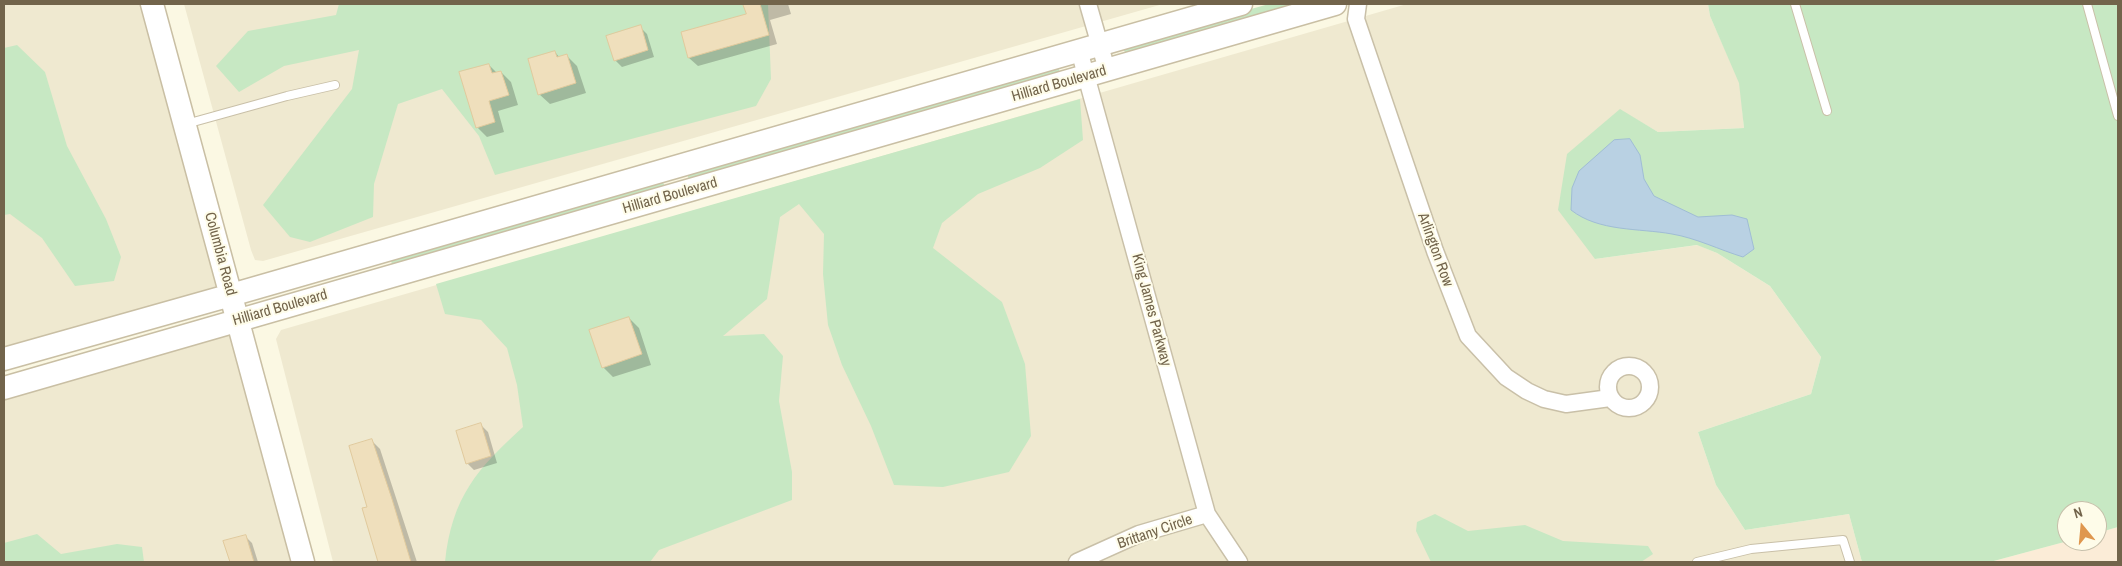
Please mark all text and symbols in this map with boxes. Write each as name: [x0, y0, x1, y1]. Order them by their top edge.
street label: Hilliard Boulevard: [1010, 62, 1108, 106]
street label: Hilliard Boulevard: [621, 174, 719, 218]
street label: Columbia Road: [200, 210, 240, 298]
street label: Arlington Row: [1413, 211, 1457, 289]
street label: King James Parkway: [1127, 252, 1175, 368]
street label: Hilliard Boulevard: [231, 286, 329, 330]
north arrow: [2057, 501, 2107, 551]
text: N: [2071, 503, 2084, 522]
street label: Brittany Circle: [1115, 511, 1195, 553]

